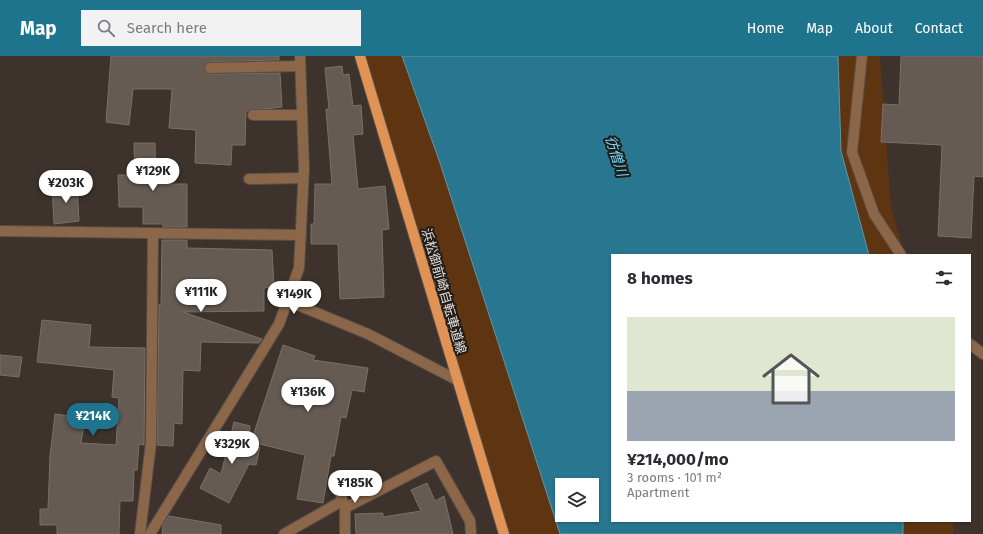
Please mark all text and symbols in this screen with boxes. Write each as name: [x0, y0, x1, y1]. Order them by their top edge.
search box: [81, 10, 361, 46]
text: Map: [20, 17, 57, 40]
icon: search: [95, 17, 117, 39]
text: Search here: [127, 19, 207, 37]
text: Home: [747, 20, 784, 37]
text: Map: [806, 20, 833, 37]
text: About: [855, 20, 893, 37]
text: Contact: [915, 20, 963, 37]
water label: 彷僧川: [601, 133, 631, 181]
pin: ¥129K: [125, 158, 181, 192]
text: ¥129K: [135, 163, 171, 178]
pin: ¥203K: [38, 170, 94, 204]
text: ¥203K: [48, 175, 84, 190]
street label: 浜松御前崎自転車道線: [419, 226, 469, 356]
icon: filters: [933, 267, 955, 289]
text: 8 homes: [627, 268, 693, 289]
pin: ¥111K: [173, 279, 229, 313]
pin: ¥149K: [266, 281, 322, 315]
text: ¥111K: [185, 284, 217, 299]
text: ¥149K: [276, 286, 312, 301]
icon: home: [755, 343, 827, 415]
pin: ¥136K: [280, 379, 336, 413]
text: ¥136K: [290, 384, 326, 399]
pin: ¥214K: [65, 403, 121, 437]
text: ¥214K: [75, 408, 111, 423]
pin: ¥329K: [204, 431, 260, 465]
text: ¥329K: [214, 436, 250, 451]
text: ¥214,000/mo: [627, 449, 729, 470]
pin: ¥185K: [327, 470, 383, 504]
text: 3 rooms · 101 m²: [627, 470, 722, 485]
text: ¥185K: [337, 475, 373, 490]
map controls: [555, 478, 599, 522]
button: layers: [555, 478, 599, 522]
text: Apartment: [627, 485, 689, 500]

